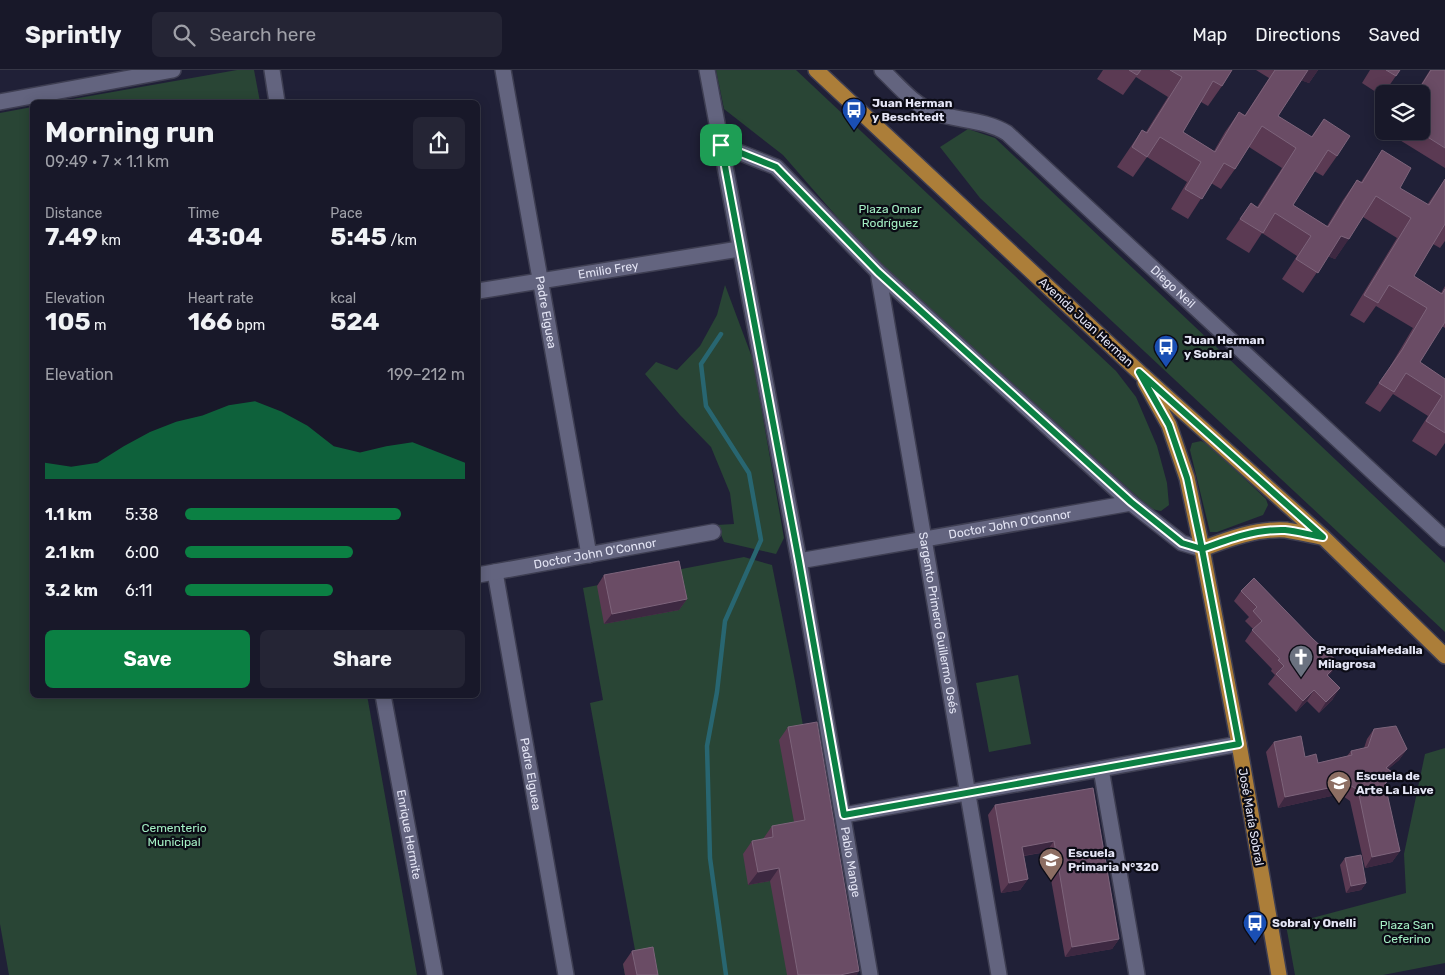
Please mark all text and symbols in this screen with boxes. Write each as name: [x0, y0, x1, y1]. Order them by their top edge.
search box: [152, 12, 502, 57]
text: Sprintly: [25, 21, 122, 49]
icon: search: [170, 21, 198, 49]
text: Search here: [210, 23, 316, 46]
text: Map: [1192, 24, 1227, 46]
text: Directions: [1255, 24, 1341, 46]
text: Saved: [1369, 24, 1420, 46]
map controls: [1375, 85, 1430, 140]
button: layers: [1375, 85, 1430, 140]
place label: Juan Herman y Beschtedt: [872, 96, 953, 124]
bus stop icon: Juan Herman y Beschtedt: [841, 97, 867, 131]
text: Morning run: [45, 116, 214, 149]
button: share: [413, 117, 465, 169]
pin: [700, 124, 742, 166]
icon: arrive: [707, 131, 735, 159]
text: 09:49 · 7 × 1.1 km: [45, 152, 169, 171]
park label: Plaza Omar Rodríguez: [859, 202, 922, 230]
text: Distance: [45, 205, 102, 222]
text: Time: [188, 205, 219, 222]
text: Pace: [330, 205, 362, 222]
text: 7.49: [45, 222, 98, 251]
text: 43:04: [188, 222, 263, 251]
text: 5:45: [330, 222, 387, 251]
text: km: [98, 232, 121, 249]
text: /km: [387, 232, 417, 249]
street label: Emilio Frey: [577, 258, 640, 282]
street label: Diego Neil: [1148, 263, 1198, 311]
street label: Padre Elguea: [533, 275, 559, 350]
street label: Avenida Juan Herman: [1036, 275, 1136, 369]
text: Elevation: [45, 290, 105, 307]
text: Heart rate: [188, 290, 254, 307]
text: kcal: [330, 290, 356, 307]
text: 105: [45, 307, 91, 336]
text: 166: [188, 307, 233, 336]
text: 524: [330, 307, 380, 336]
text: m: [91, 317, 106, 334]
text: bpm: [233, 317, 265, 334]
place label: Juan Herman y Sobral: [1184, 333, 1265, 361]
bus stop icon: Juan Herman y Sobral: [1153, 334, 1179, 368]
text: Elevation: [45, 365, 114, 384]
text: 199–212 m: [387, 365, 465, 384]
text: 1.1 km: [45, 505, 92, 524]
text: 5:38: [125, 505, 158, 524]
street label: Doctor John O'Connor: [947, 507, 1073, 542]
street label: Sargento Primero Guillermo Osés: [916, 531, 961, 715]
street label: Doctor John O'Connor: [533, 535, 658, 572]
text: 2.1 km: [45, 543, 94, 562]
text: 6:00: [125, 543, 159, 562]
text: 3.2 km: [45, 581, 98, 600]
text: 6:11: [125, 581, 152, 600]
button: Save: [45, 630, 250, 688]
button: Share: [260, 630, 465, 688]
place label: ParroquiaMedalla Milagrosa: [1318, 643, 1423, 671]
church icon: ParroquiaMedalla Milagrosa: [1288, 644, 1314, 678]
street label: Padre Elguea: [517, 736, 544, 811]
street label: José María Sobral: [1236, 767, 1266, 867]
place label: Escuela de Arte La Llave: [1356, 769, 1434, 797]
school or university icon: Escuela de Arte La Llave: [1326, 770, 1352, 804]
street label: Enrique Hermite: [394, 789, 424, 881]
park label: Cementerio Municipal: [141, 821, 207, 849]
street label: Pablo Mange: [838, 826, 864, 899]
place label: Escuela Primaria N°320: [1068, 846, 1159, 874]
school or university icon: Escuela Primaria N°320: [1038, 847, 1064, 881]
bus stop icon: Sobral y Onelli: [1242, 910, 1268, 944]
place label: Sobral y Onelli: [1272, 916, 1356, 930]
park label: Plaza San Ceferino: [1380, 918, 1434, 946]

